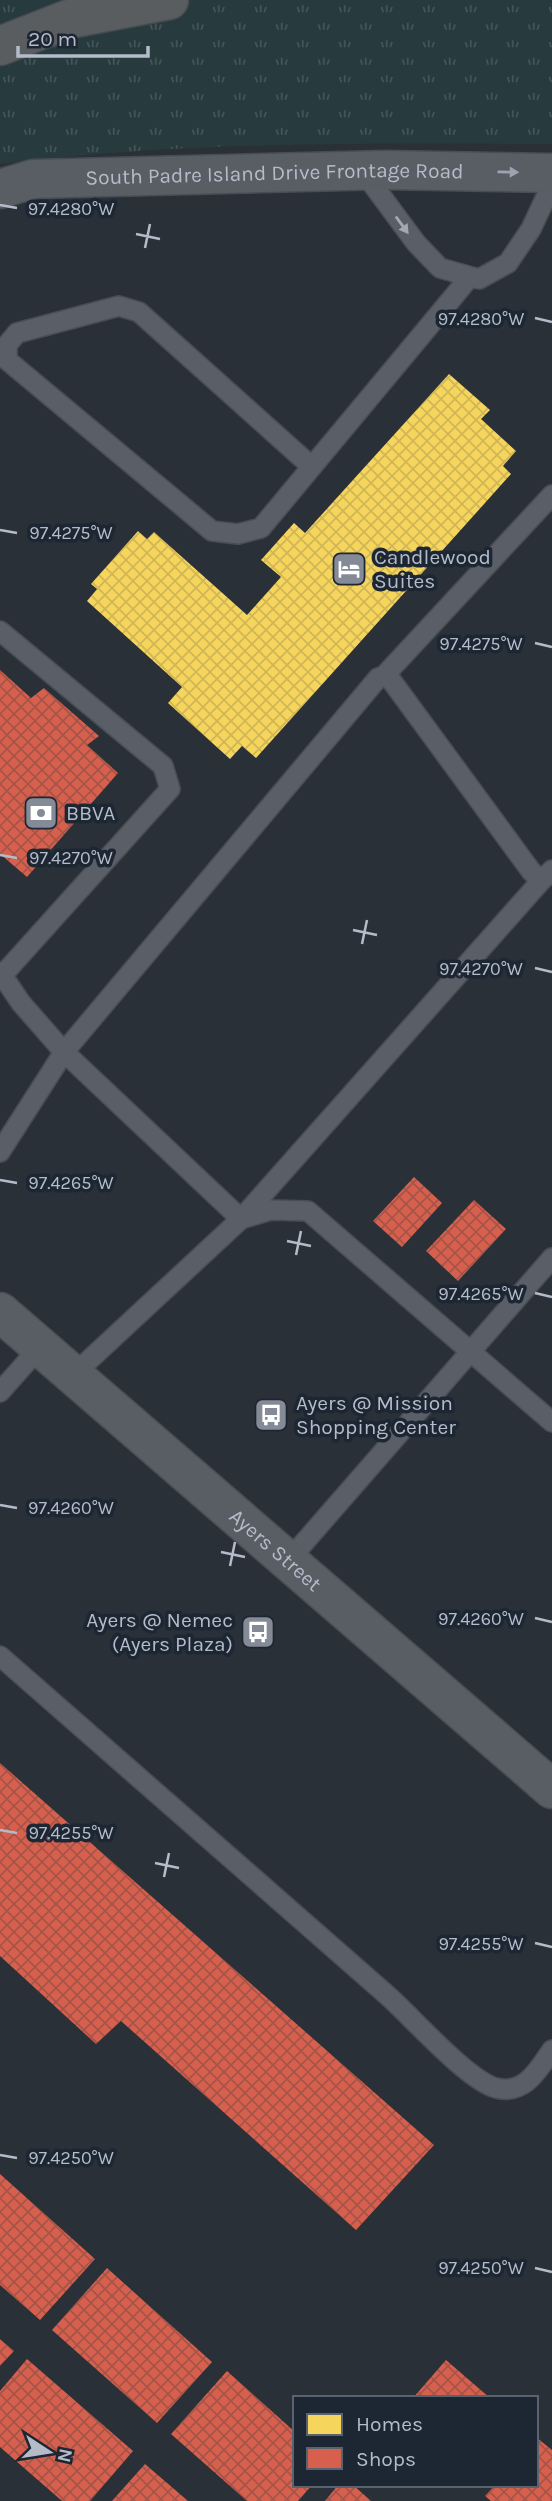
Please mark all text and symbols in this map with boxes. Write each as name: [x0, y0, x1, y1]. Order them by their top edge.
scale bar: [18, 14, 147, 58]
text: 20 m: [28, 27, 77, 51]
street label: South Padre Island Drive Frontage Road: [85, 158, 464, 190]
one-way arrow: [497, 167, 519, 178]
text: 97.4280°W: [28, 198, 114, 220]
one-way arrow: [395, 216, 410, 234]
text: 97.4280°W: [438, 308, 524, 330]
text: 97.4275°W: [29, 522, 113, 544]
place label: Candlewood Suites: [374, 545, 491, 593]
hotel icon: Candlewood Suites: [330, 550, 368, 588]
text: 97.4275°W: [439, 633, 523, 655]
bank icon: BBVA: [22, 794, 60, 832]
place label: BBVA: [66, 801, 115, 825]
text: 97.4270°W: [29, 847, 113, 869]
text: 97.4270°W: [439, 958, 523, 980]
text: 97.4265°W: [28, 1172, 114, 1194]
text: 97.4265°W: [438, 1283, 524, 1305]
place label: Ayers @ Mission Shopping Center: [296, 1391, 456, 1439]
bus stop icon: Ayers @ Mission Shopping Center: [252, 1396, 290, 1434]
text: 97.4260°W: [28, 1497, 114, 1519]
street label: Ayers Street: [225, 1504, 326, 1596]
place label: Ayers @ Nemec (Ayers Plaza): [86, 1608, 233, 1656]
text: 97.4260°W: [438, 1608, 524, 1630]
bus stop icon: Ayers @ Nemec (Ayers Plaza): [239, 1613, 277, 1651]
text: 97.4255°W: [28, 1822, 114, 1844]
text: 97.4255°W: [438, 1933, 524, 1955]
text: 97.4250°W: [28, 2147, 114, 2169]
text: 97.4250°W: [438, 2257, 524, 2279]
legend: [293, 2396, 538, 2487]
text: Homes: [356, 2412, 423, 2436]
north arrow: [14, 2417, 84, 2487]
text: N: [52, 2446, 77, 2464]
text: Shops: [356, 2447, 416, 2471]

